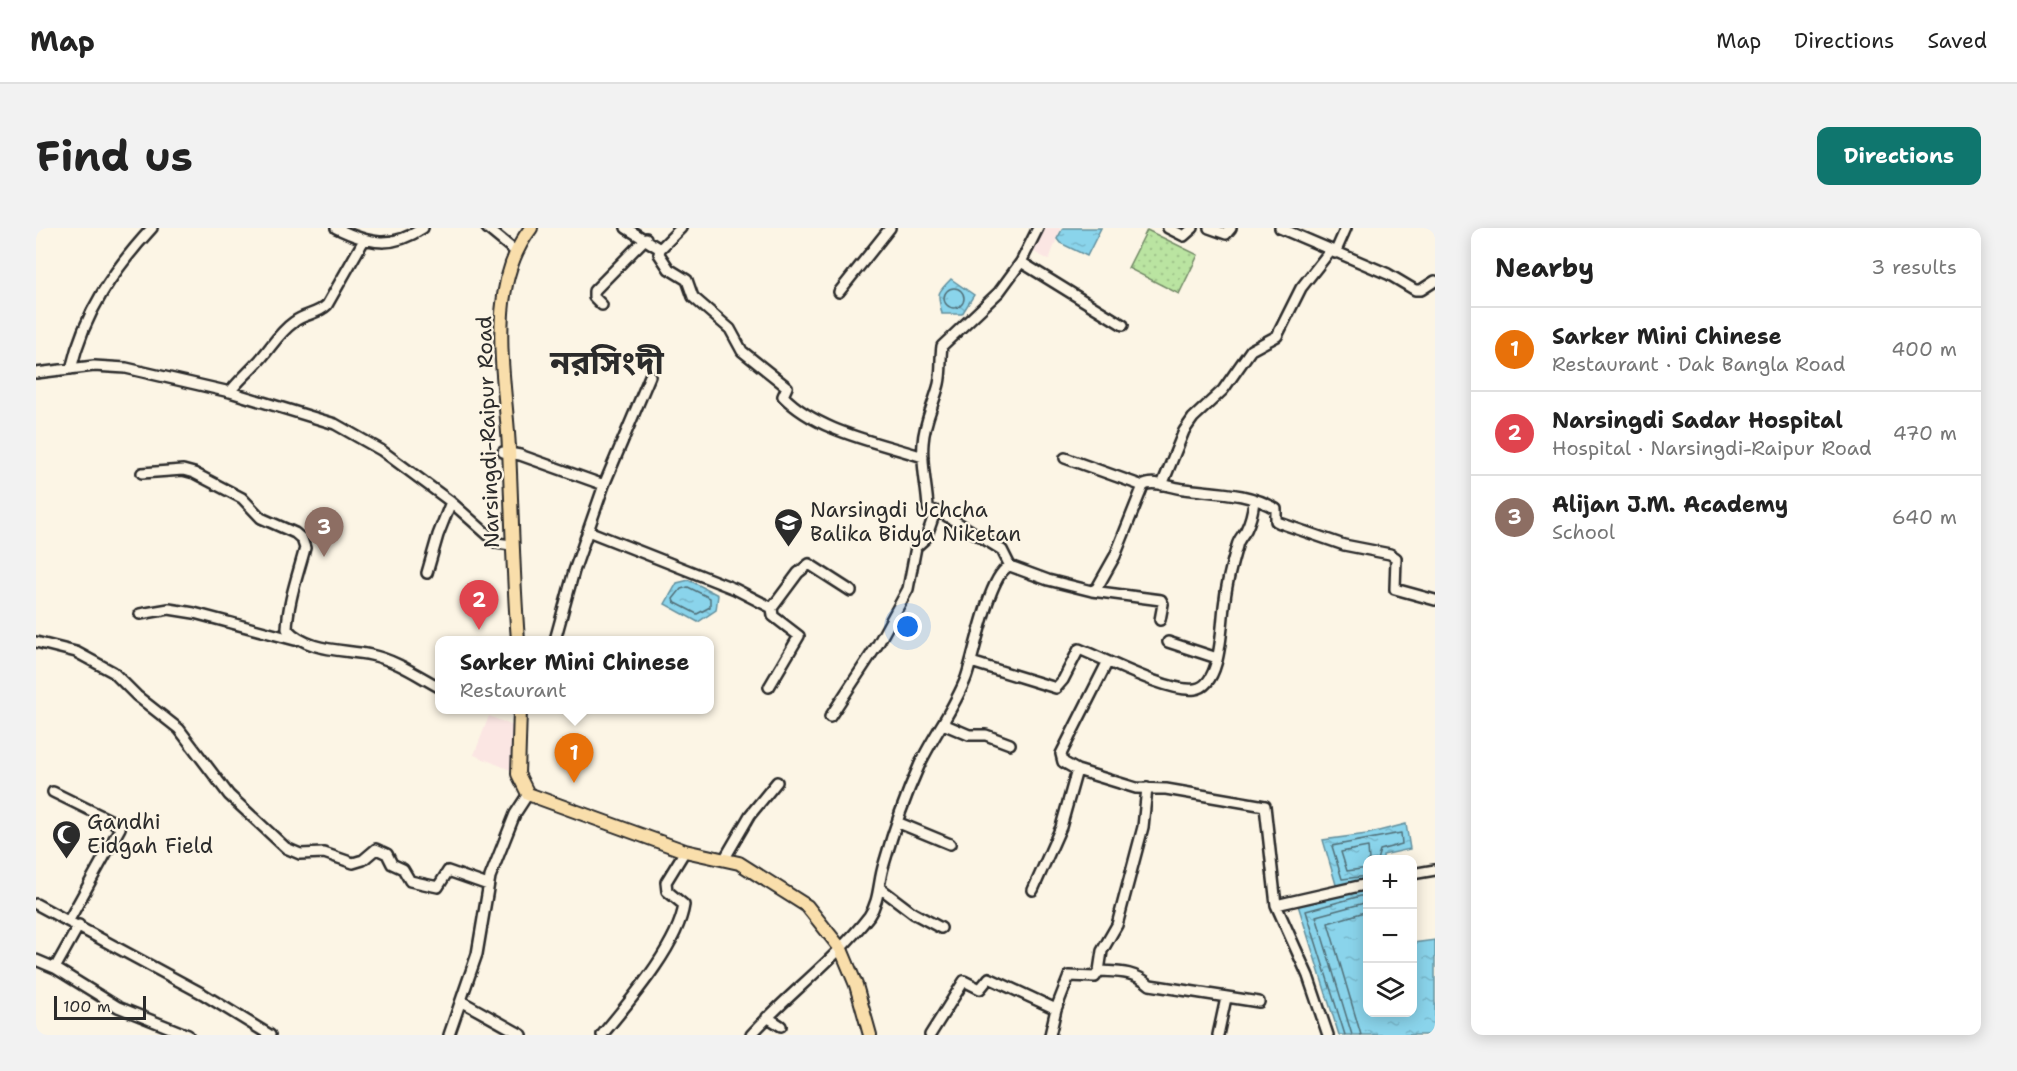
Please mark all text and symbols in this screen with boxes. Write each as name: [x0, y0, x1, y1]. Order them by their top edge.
text: Map: [30, 22, 95, 60]
text: Map: [1716, 27, 1761, 55]
text: Directions: [1794, 27, 1894, 55]
text: Saved: [1927, 27, 1987, 55]
button: Directions: [1817, 127, 1981, 185]
text: Find us: [36, 128, 193, 184]
text: Nearby: [1495, 250, 1594, 285]
text: 3 results: [1871, 254, 1957, 280]
street label: Narsingdi-Raipur Road: [470, 315, 506, 549]
text: Sarker Mini Chinese: [1552, 322, 1782, 351]
text: 1: [1510, 336, 1519, 362]
text: 400 m: [1891, 336, 1957, 362]
district label: নরসিংদী: [549, 340, 665, 385]
text: Restaurant · Dak Bangla Road: [1552, 351, 1846, 377]
text: Narsingdi Sadar Hospital: [1552, 406, 1843, 435]
text: 2: [1508, 420, 1522, 446]
text: 470 m: [1893, 420, 1957, 446]
text: Hospital · Narsingdi-Raipur Road: [1552, 435, 1872, 461]
text: Alijan J.M. Academy: [1552, 490, 1788, 519]
place label: Narsingdi Uchcha Balika Bidya Niketan: [810, 496, 1021, 548]
text: 3: [1508, 504, 1522, 530]
text: 640 m: [1892, 504, 1957, 530]
school or university icon: Narsingdi Uchcha Balika Bidya Niketan: [773, 506, 805, 548]
pin: 3: [304, 508, 344, 557]
text: School: [1552, 519, 1615, 545]
pin: 2: [460, 580, 498, 630]
your location: [893, 612, 922, 641]
popup: [435, 636, 714, 714]
text: Sarker Mini Chinese: [460, 648, 689, 677]
text: Restaurant: [460, 677, 567, 703]
pin: 1: [554, 734, 594, 783]
place label: Gandhi Eidgah Field: [87, 808, 213, 860]
mosque icon: Gandhi Eidgah Field: [50, 818, 82, 860]
map controls: [1363, 855, 1417, 1017]
button: +: [1363, 855, 1417, 909]
button: −: [1363, 909, 1417, 963]
button: layers: [1363, 963, 1417, 1017]
scale bar: [54, 993, 146, 1020]
text: 100 m: [63, 996, 111, 1017]

